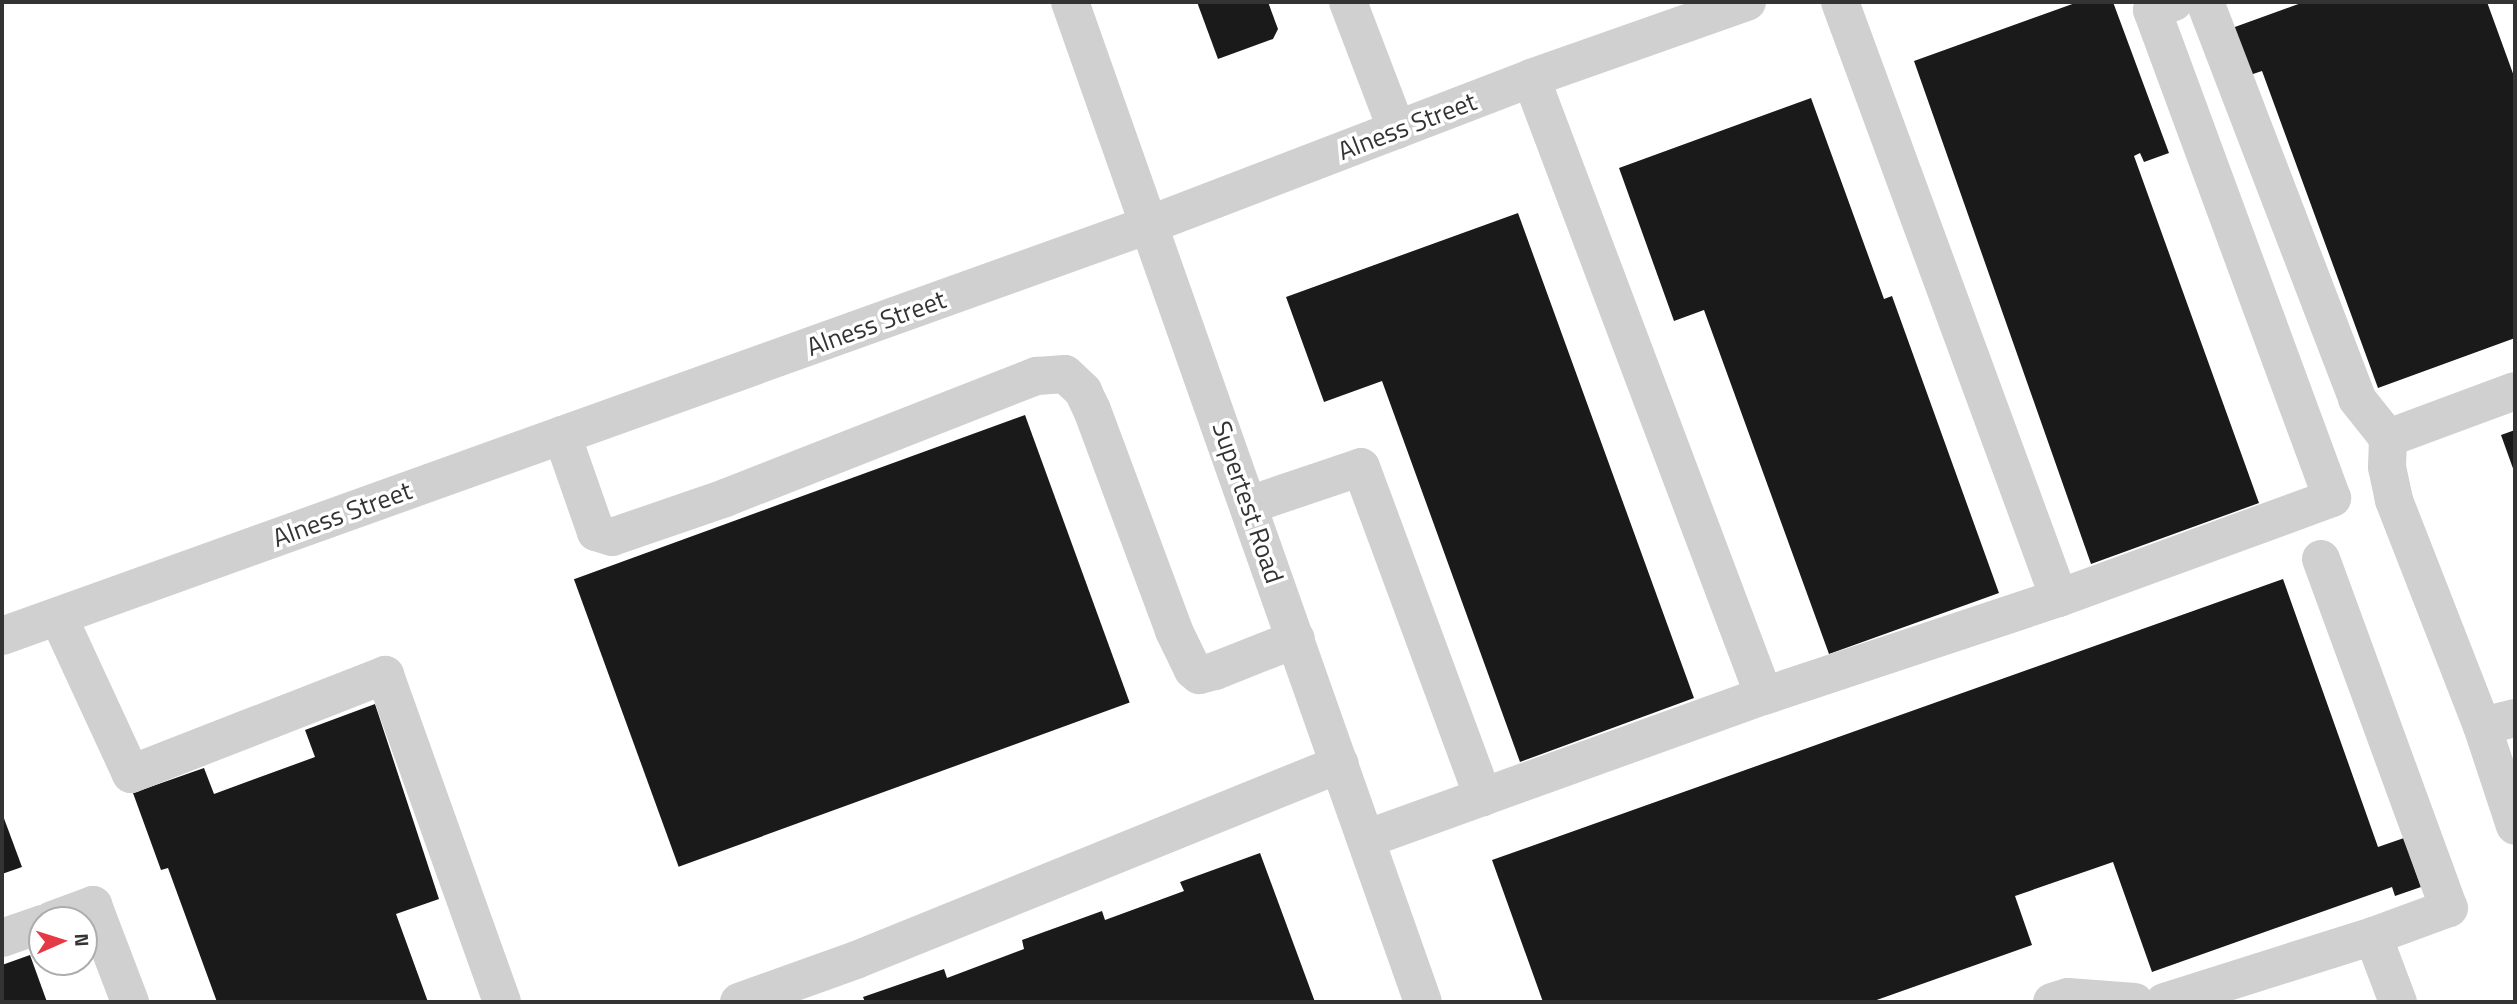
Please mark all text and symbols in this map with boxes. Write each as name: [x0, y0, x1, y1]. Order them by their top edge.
street label: Alness Street: [1333, 85, 1481, 167]
street label: Alness Street: [802, 283, 950, 363]
street label: Supertest Road: [1206, 417, 1290, 587]
street label: Alness Street: [268, 474, 416, 554]
north arrow: [28, 906, 98, 976]
text: N: [68, 933, 97, 947]

